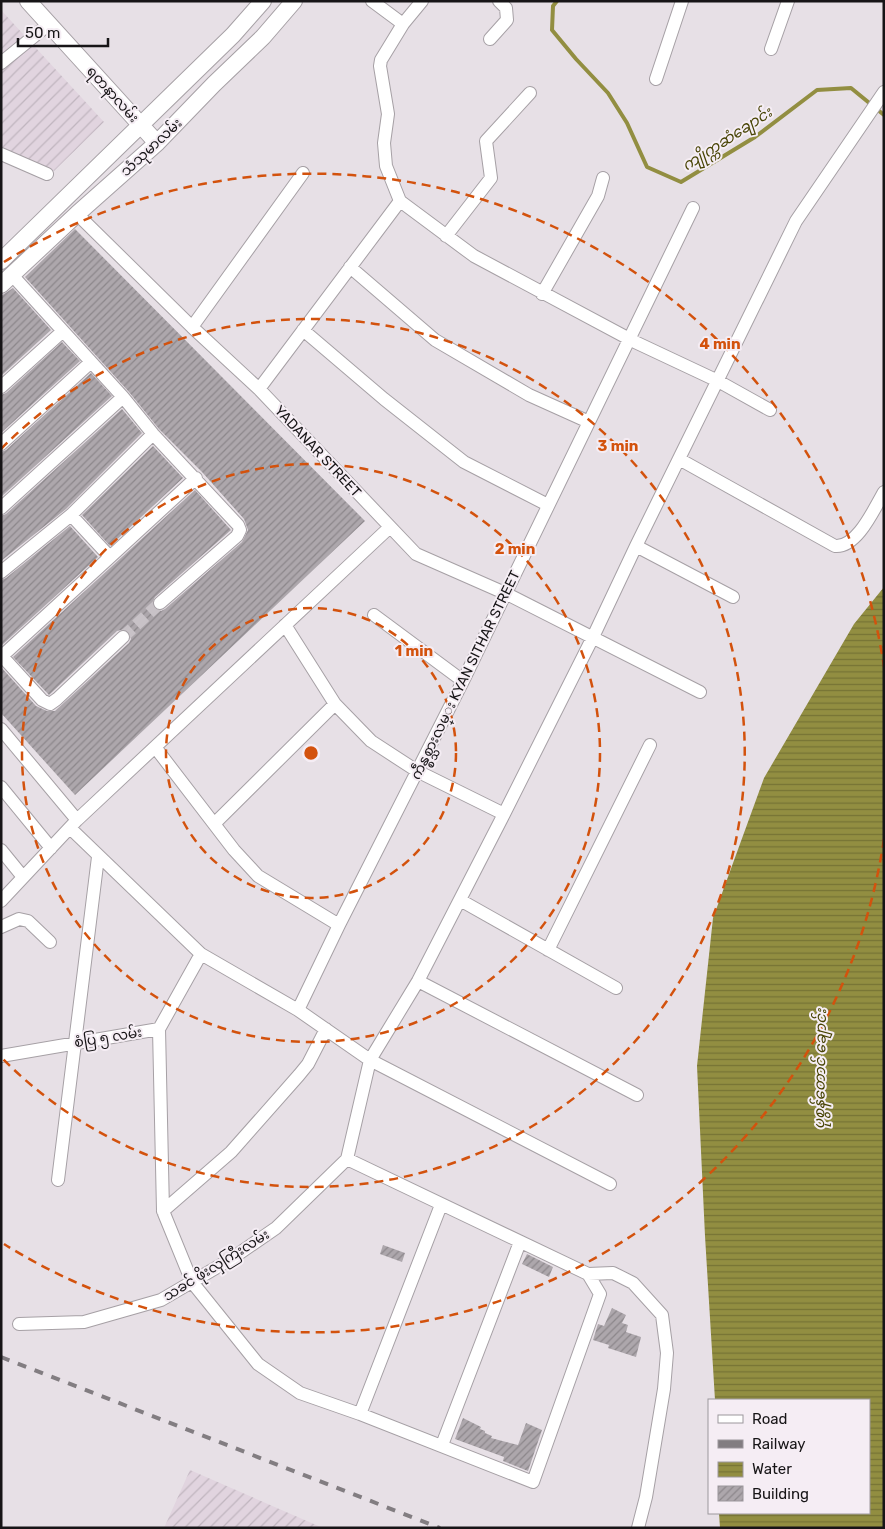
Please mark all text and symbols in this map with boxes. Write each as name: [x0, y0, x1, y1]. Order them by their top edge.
scale bar: [18, 15, 108, 47]
text: 50 m: [25, 24, 60, 42]
street label: ရတနာလမ်း: [81, 61, 144, 128]
water label: ကျိုက္ကဆံချောင်း: [678, 101, 778, 178]
street label: သံသုမာလမ်း: [116, 113, 188, 182]
text: 4 min: [699, 335, 741, 353]
street label: YADANAR STREET: [271, 402, 364, 501]
text: 3 min: [598, 437, 638, 455]
text: 2 min: [495, 540, 535, 558]
street label: ကဵန္စစ္သားလမ္း KYAN SITHAR STREET: [405, 567, 527, 784]
text: 1 min: [395, 642, 433, 660]
centre of rings: [302, 744, 320, 762]
water label: ပုစွန်တောင် ချောင်း: [808, 1008, 833, 1129]
street label: စံပြ ၅ လမ်း: [73, 1022, 144, 1054]
street label: သခင် ဖိုးလှကြီးလမ်း: [159, 1224, 274, 1307]
legend: [708, 1399, 870, 1514]
text: Road: [752, 1410, 788, 1428]
text: Railway: [752, 1435, 806, 1453]
text: Water: [752, 1460, 792, 1478]
text: Building: [752, 1485, 809, 1503]

